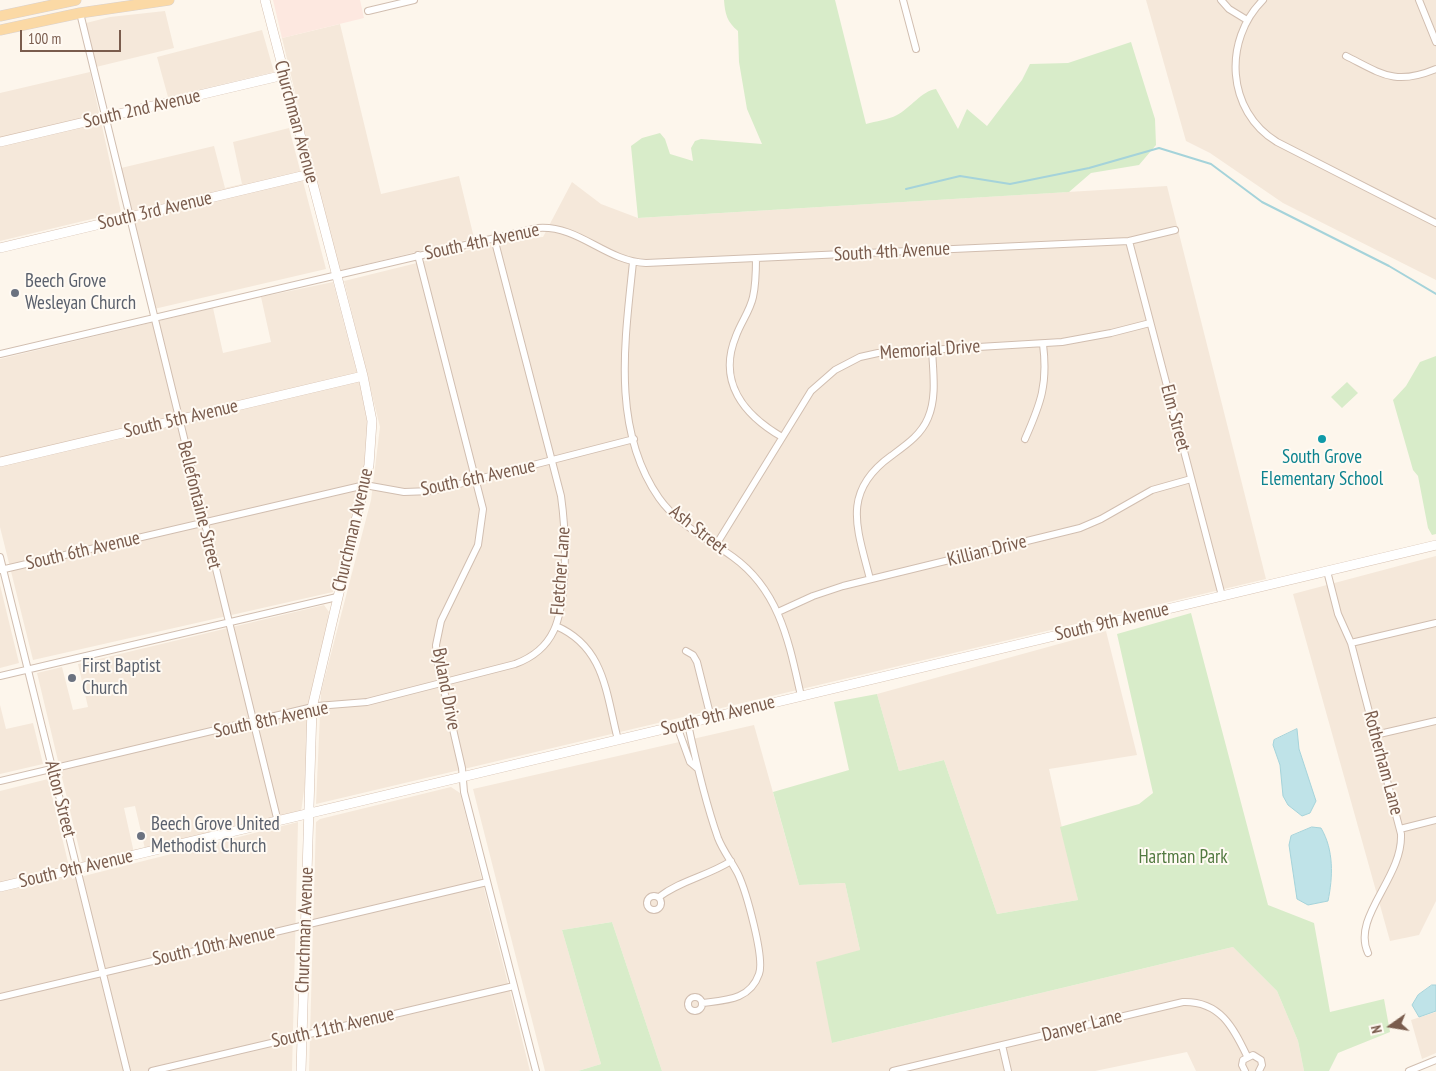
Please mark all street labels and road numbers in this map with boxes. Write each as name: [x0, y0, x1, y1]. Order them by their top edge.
street label: Churchman Avenue: [269, 58, 323, 186]
street label: South 2nd Avenue: [81, 84, 203, 134]
street label: South 3rd Avenue: [96, 187, 214, 235]
street label: South 4th Avenue: [423, 219, 541, 265]
street label: South 4th Avenue: [833, 238, 951, 266]
street label: Memorial Drive: [879, 335, 981, 365]
street label: Elm Street: [1155, 382, 1195, 454]
street label: South 5th Avenue: [122, 395, 240, 443]
street label: Bellefontaine Street: [172, 439, 226, 571]
street label: South 6th Avenue: [419, 455, 537, 501]
street label: Churchman Avenue: [328, 466, 378, 594]
street label: Ash Street: [665, 500, 731, 560]
street label: Fletcher Lane: [547, 526, 575, 616]
street label: South 6th Avenue: [24, 527, 142, 575]
street label: Killian Drive: [945, 530, 1029, 572]
street label: South 9th Avenue: [1053, 598, 1171, 646]
street label: Byland Drive: [427, 646, 465, 732]
street label: South 9th Avenue: [659, 691, 777, 741]
street label: South 8th Avenue: [212, 697, 330, 743]
street label: Rotherham Lane: [1358, 708, 1408, 818]
street label: Alton Street: [39, 758, 81, 840]
street label: South 9th Avenue: [17, 845, 135, 893]
street label: Churchman Avenue: [291, 867, 319, 993]
street label: South 10th Avenue: [151, 921, 277, 971]
street label: South 11th Avenue: [270, 1003, 396, 1053]
street label: Danver Lane: [1040, 1005, 1124, 1047]

